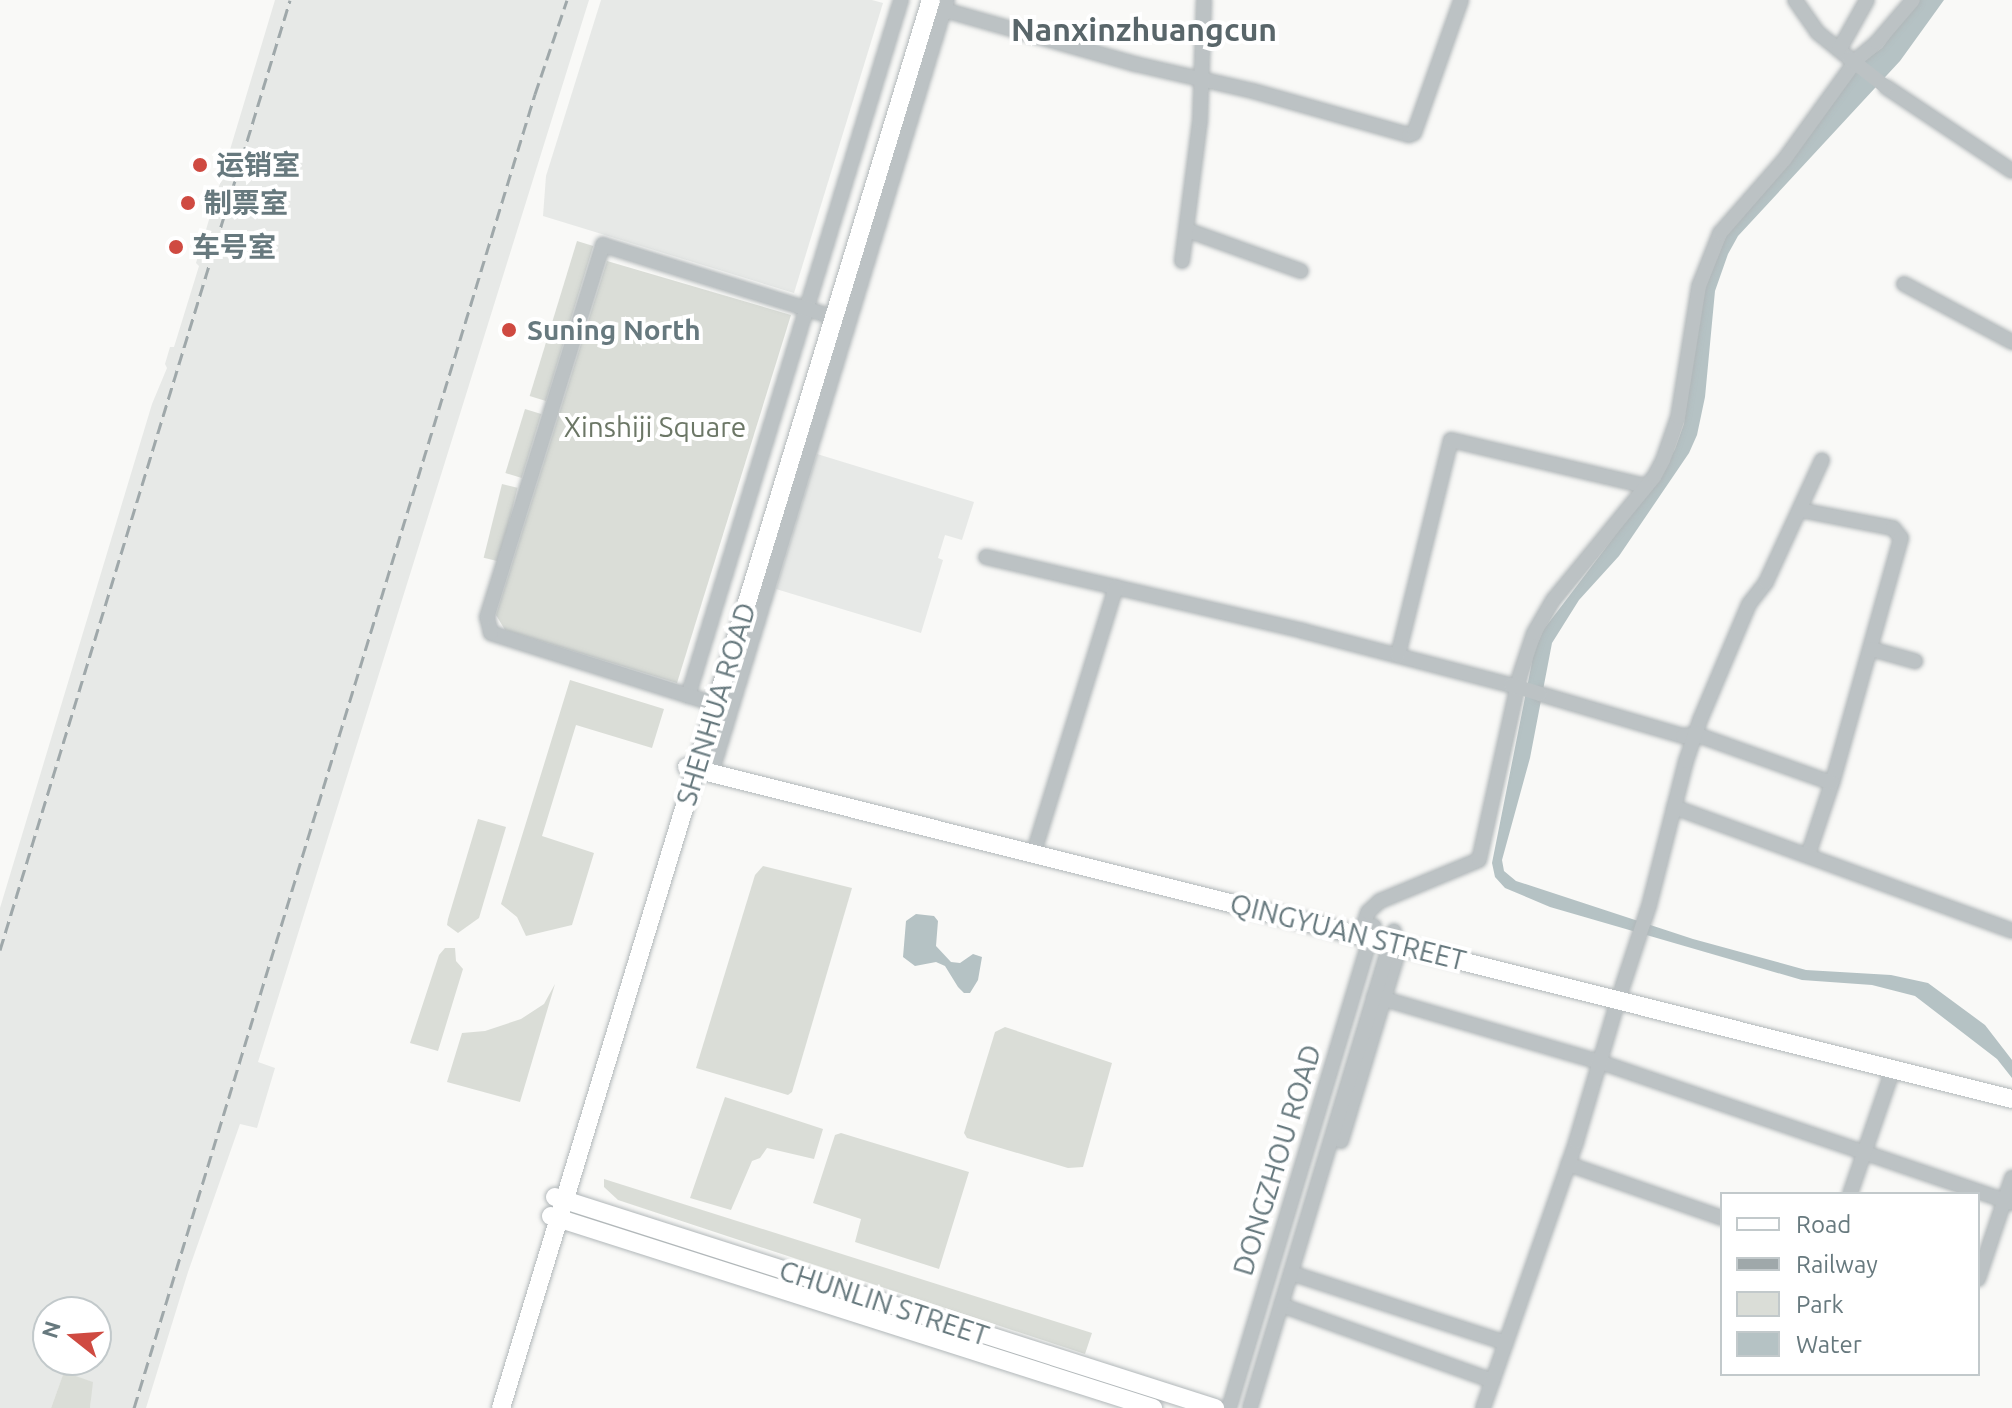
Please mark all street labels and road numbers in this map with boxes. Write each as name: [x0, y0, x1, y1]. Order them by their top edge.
street label: SHENHUA ROAD: [669, 599, 763, 809]
street label: QINGYUAN STREET: [1227, 886, 1469, 978]
street label: DONGZHOU ROAD: [1226, 1041, 1328, 1279]
street label: CHUNLIN STREET: [775, 1253, 993, 1353]

